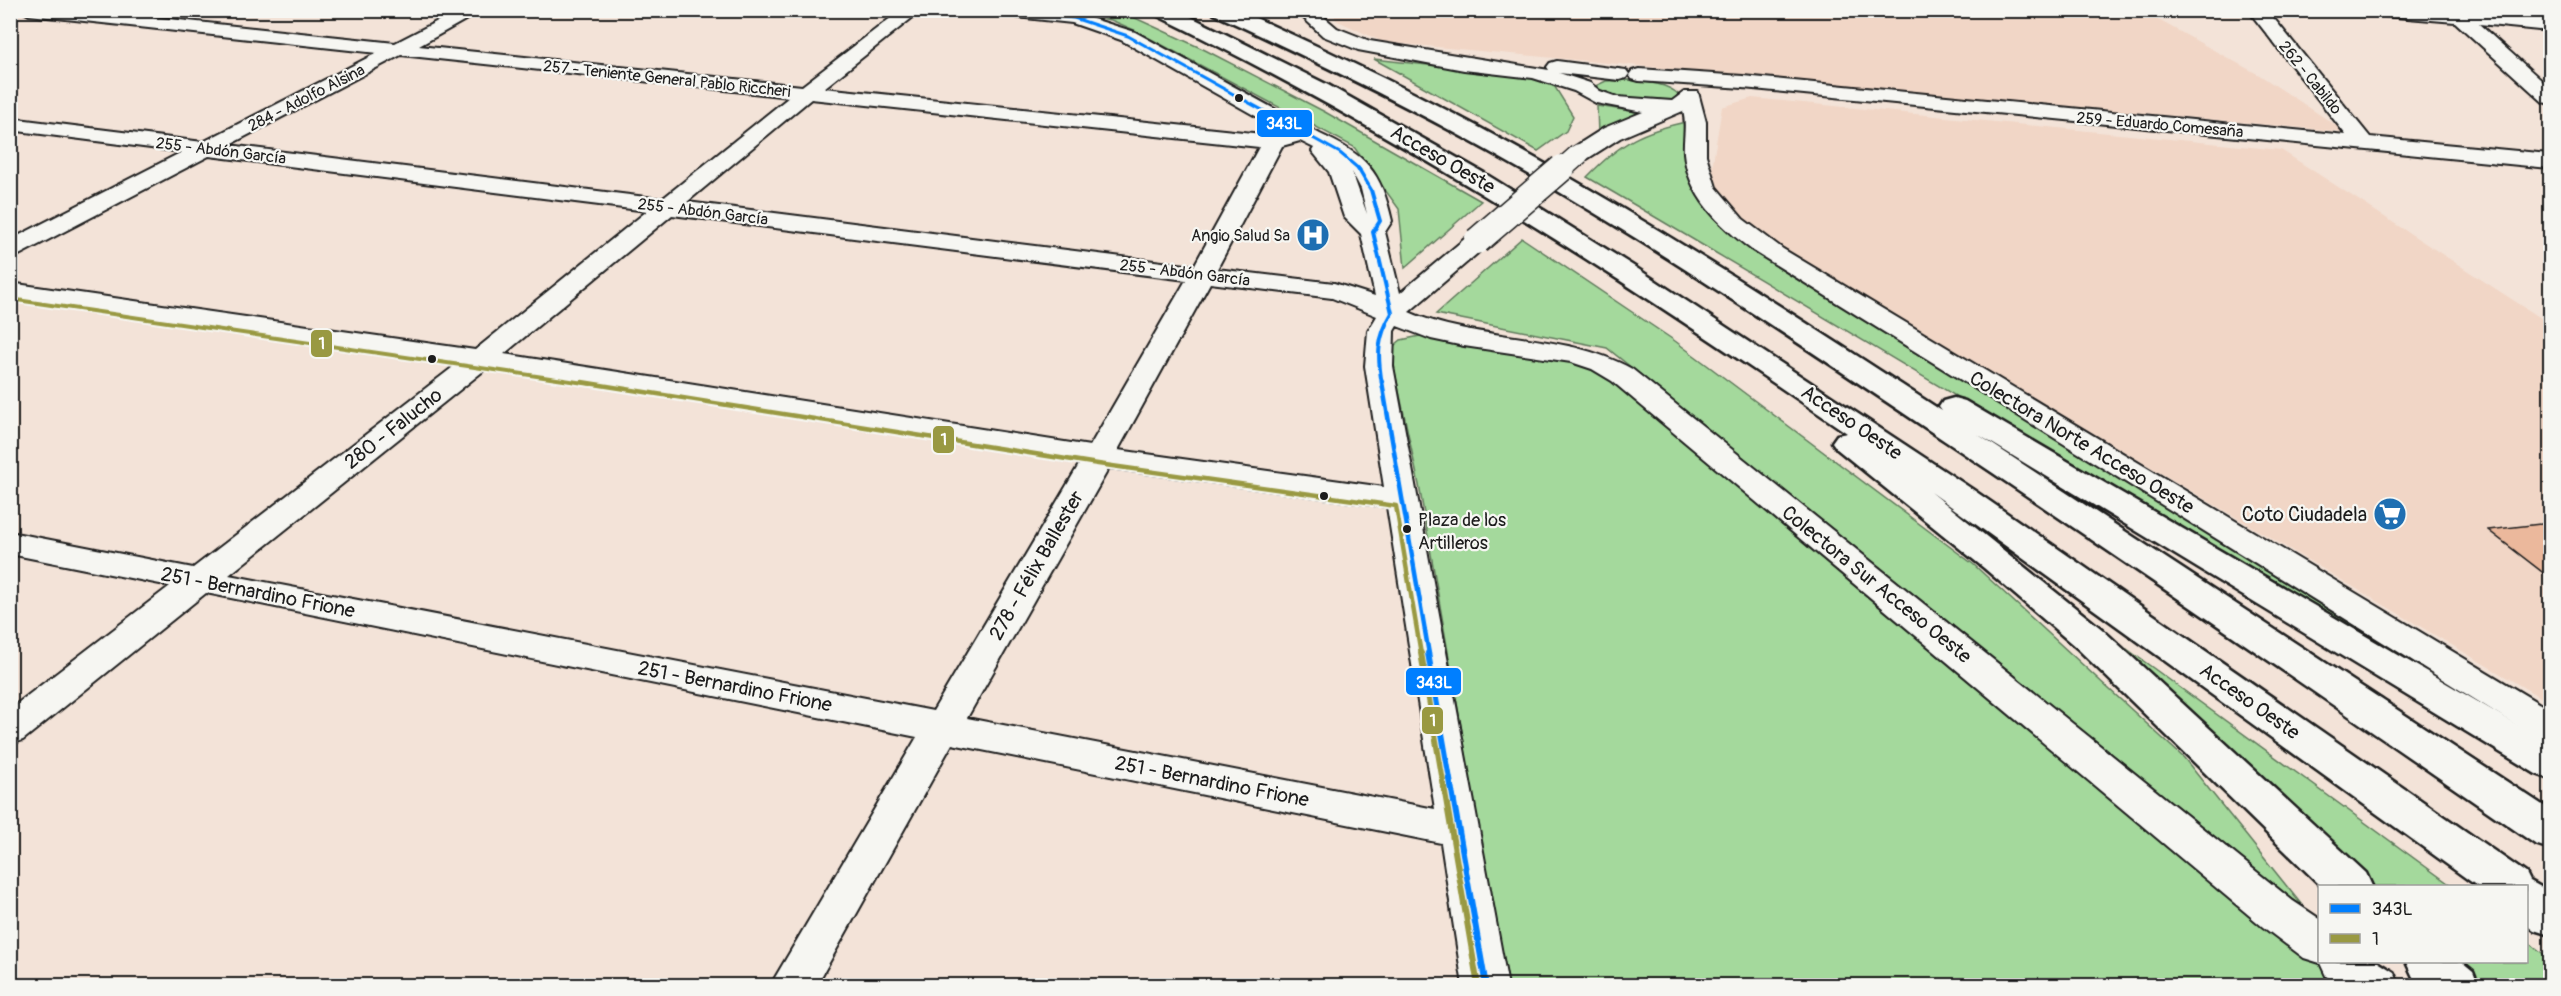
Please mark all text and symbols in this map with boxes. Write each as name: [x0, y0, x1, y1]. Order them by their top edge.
street label: 262 - Cabildo: [2274, 37, 2346, 119]
street label: 257 - Teniente General Pablo Riccheri: [542, 56, 792, 102]
street label: 284 - Adolfo Alsina: [245, 60, 368, 136]
unlabelled marker: [1233, 92, 1245, 104]
street label: 259 - Eduardo Comesaña: [2076, 108, 2244, 142]
line badge: 343L: [1256, 109, 1313, 138]
text: 343L: [1266, 114, 1302, 134]
street label: Acceso Oeste: [1386, 119, 1500, 199]
street label: 255 - Abdón García: [155, 133, 287, 169]
street label: 255 - Abdón García: [637, 194, 769, 230]
hospital icon: Angio Salud Sa: [1295, 217, 1331, 253]
place label: Angio Salud Sa: [1191, 226, 1290, 246]
street label: 255 - Abdón García: [1119, 255, 1251, 291]
line badge: 1: [310, 329, 333, 358]
text: 1: [319, 334, 325, 354]
unlabelled marker: [426, 353, 438, 365]
street label: Colectora Norte Acceso Oeste: [1965, 365, 2199, 520]
street label: Acceso Oeste: [1796, 379, 1907, 465]
street label: 280 - Falucho: [339, 382, 447, 474]
line badge: 1: [932, 425, 955, 454]
text: 1: [941, 430, 947, 450]
street label: 278 - Félix Ballester: [984, 486, 1089, 644]
unlabelled marker: [1318, 490, 1330, 502]
supermarket icon: Coto Ciudadela: [2372, 496, 2408, 532]
street label: Colectora Sur Acceso Oeste: [1777, 500, 1977, 669]
place label: Coto Ciudadela: [2242, 502, 2367, 527]
place label: Plaza de los Artilleros: [1418, 509, 1506, 555]
marker: Plaza de los Artilleros: [1401, 523, 1413, 535]
street label: 251 - Bernardino Frione: [159, 561, 357, 624]
street label: 251 - Bernardino Frione: [636, 655, 834, 718]
street label: Acceso Oeste: [2195, 658, 2305, 745]
line badge: 343L: [1405, 667, 1462, 696]
text: 343L: [1416, 673, 1452, 693]
line badge: 1: [1421, 706, 1444, 735]
text: 1: [1430, 711, 1436, 731]
street label: 251 - Bernardino Frione: [1113, 750, 1311, 813]
legend: [2318, 885, 2528, 963]
text: 343L: [2372, 898, 2413, 921]
text: 1: [2372, 928, 2379, 951]

